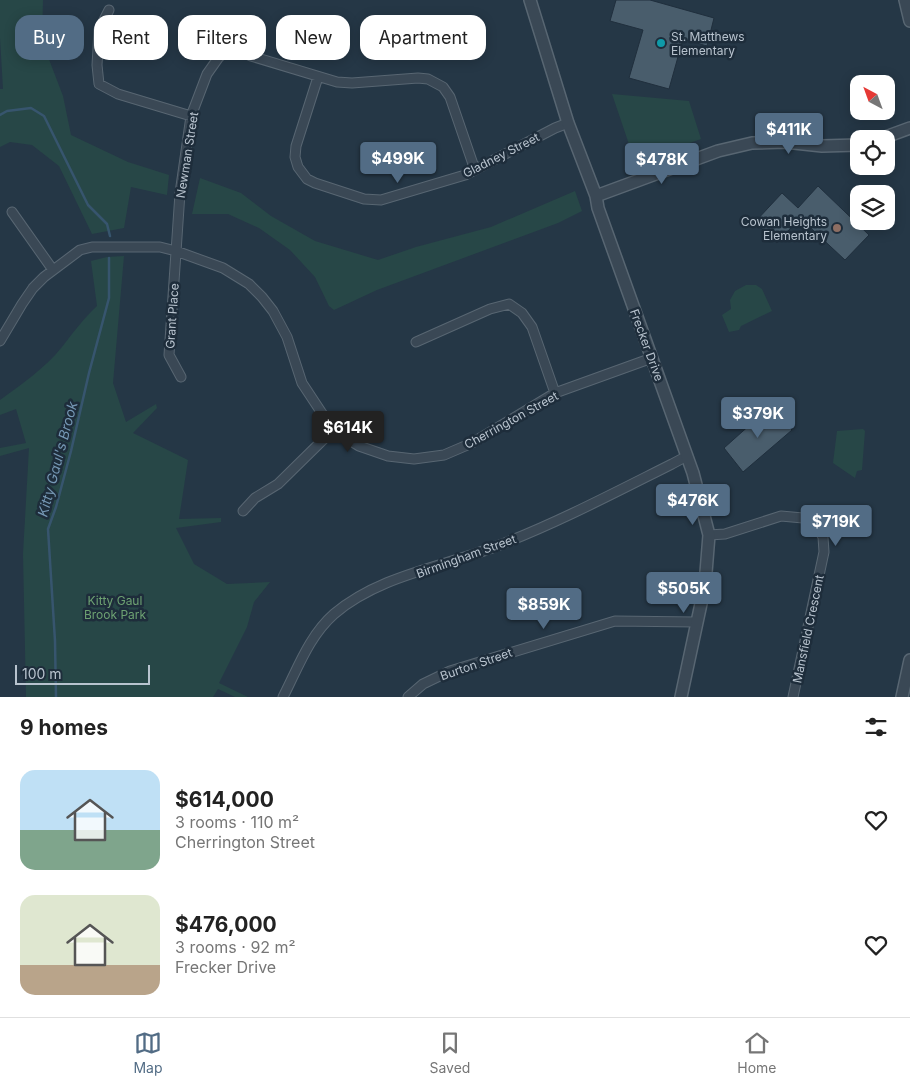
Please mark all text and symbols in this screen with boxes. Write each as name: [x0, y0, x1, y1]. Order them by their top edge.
chip: Buy: [15, 15, 84, 60]
chip: Rent: [94, 15, 168, 60]
chip: Filters: [178, 15, 266, 60]
chip: New: [276, 15, 350, 60]
chip: Apartment: [360, 15, 486, 60]
place label: St. Matthews Elementary: [671, 29, 745, 58]
marker: St. Matthews Elementary: [655, 37, 667, 49]
north arrow: [850, 75, 895, 120]
map controls: [850, 75, 895, 230]
street label: Newman Street: [173, 111, 201, 199]
pin: $411K: [754, 112, 824, 155]
text: $411K: [766, 119, 812, 139]
street label: Gladney Street: [460, 129, 542, 181]
button: locate: [850, 130, 895, 175]
pin: $499K: [363, 142, 433, 184]
pin: $478K: [627, 142, 697, 185]
text: $499K: [371, 148, 425, 168]
text: $478K: [636, 149, 688, 169]
button: layers: [850, 185, 895, 230]
place label: Cowan Heights Elementary: [741, 214, 827, 243]
marker: Cowan Heights Elementary: [831, 222, 843, 234]
street label: Grant Place: [162, 283, 182, 349]
street label: Frecker Drive: [627, 307, 667, 383]
street label: Cherrington Street: [461, 388, 561, 452]
pin: $379K: [723, 396, 793, 439]
water label: Kitty Gaul's Brook: [33, 399, 81, 519]
text: $379K: [732, 403, 784, 423]
pin: $614K: [313, 410, 383, 453]
text: $614K: [323, 417, 373, 437]
pin: $476K: [658, 484, 728, 526]
text: $476K: [667, 490, 719, 510]
pin: $719K: [801, 504, 871, 547]
text: $719K: [812, 511, 860, 531]
street label: Birmingham Street: [414, 531, 518, 581]
pin: $505K: [649, 572, 719, 614]
street label: Mansfield Crescent: [789, 573, 827, 684]
text: $505K: [657, 578, 711, 598]
pin: $859K: [509, 588, 579, 630]
park label: Kitty Gaul Brook Park: [84, 593, 147, 622]
text: $859K: [517, 594, 571, 614]
street label: Burton Street: [438, 645, 514, 683]
scale bar: [15, 662, 150, 685]
text: 100 m: [22, 665, 62, 682]
icon: filters: [862, 713, 890, 741]
text: 9 homes: [20, 715, 108, 740]
text: $614,000: [175, 787, 274, 812]
icon: home: [60, 790, 120, 850]
icon: heart: [862, 806, 890, 834]
text: 3 rooms · 110 m²: [175, 812, 299, 832]
text: Cherrington Street: [175, 832, 315, 852]
text: $476,000: [175, 912, 277, 937]
icon: home: [60, 915, 120, 975]
icon: heart: [862, 931, 890, 959]
text: 3 rooms · 92 m²: [175, 937, 296, 957]
text: Frecker Drive: [175, 957, 276, 977]
tab: Map: [133, 1029, 163, 1076]
tab: Saved: [429, 1029, 470, 1076]
tab: Home: [737, 1029, 777, 1076]

